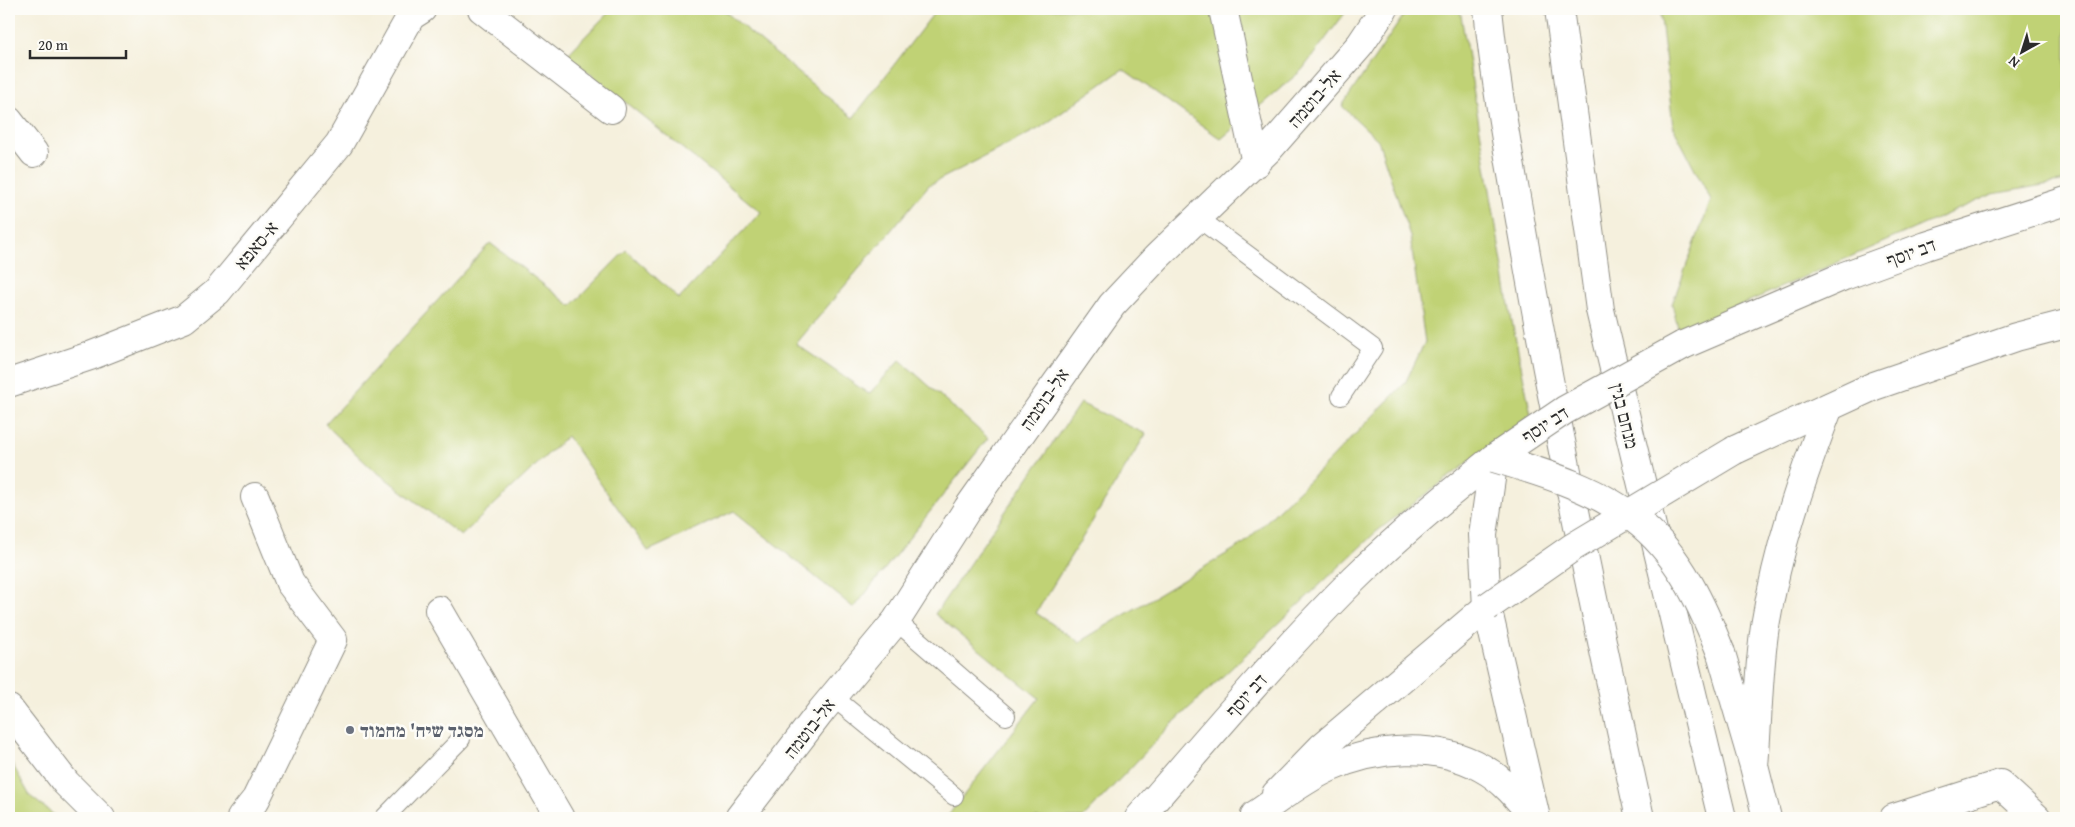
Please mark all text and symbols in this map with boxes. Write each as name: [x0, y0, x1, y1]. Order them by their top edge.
scale bar: [30, 28, 126, 60]
north arrow: [1998, 28, 2048, 78]
text: 20 m: [38, 34, 69, 55]
text: N: [2003, 51, 2024, 73]
street label: אל-בוטמה: [1280, 62, 1348, 134]
street label: א-סאפא: [227, 215, 285, 275]
street label: דב יוסף: [1882, 230, 1940, 274]
street label: אל-בוטמה: [1012, 362, 1076, 436]
street label: מנחם בגין: [1603, 380, 1647, 452]
street label: דב יוסף: [1516, 398, 1574, 450]
street label: דב יוסף: [1219, 667, 1273, 723]
street label: אל-בוטמה: [776, 692, 842, 764]
place label: מסגד שיח' מחמוד: [360, 716, 484, 744]
marker: מסגד שיח' מחמוד: [344, 724, 356, 736]

